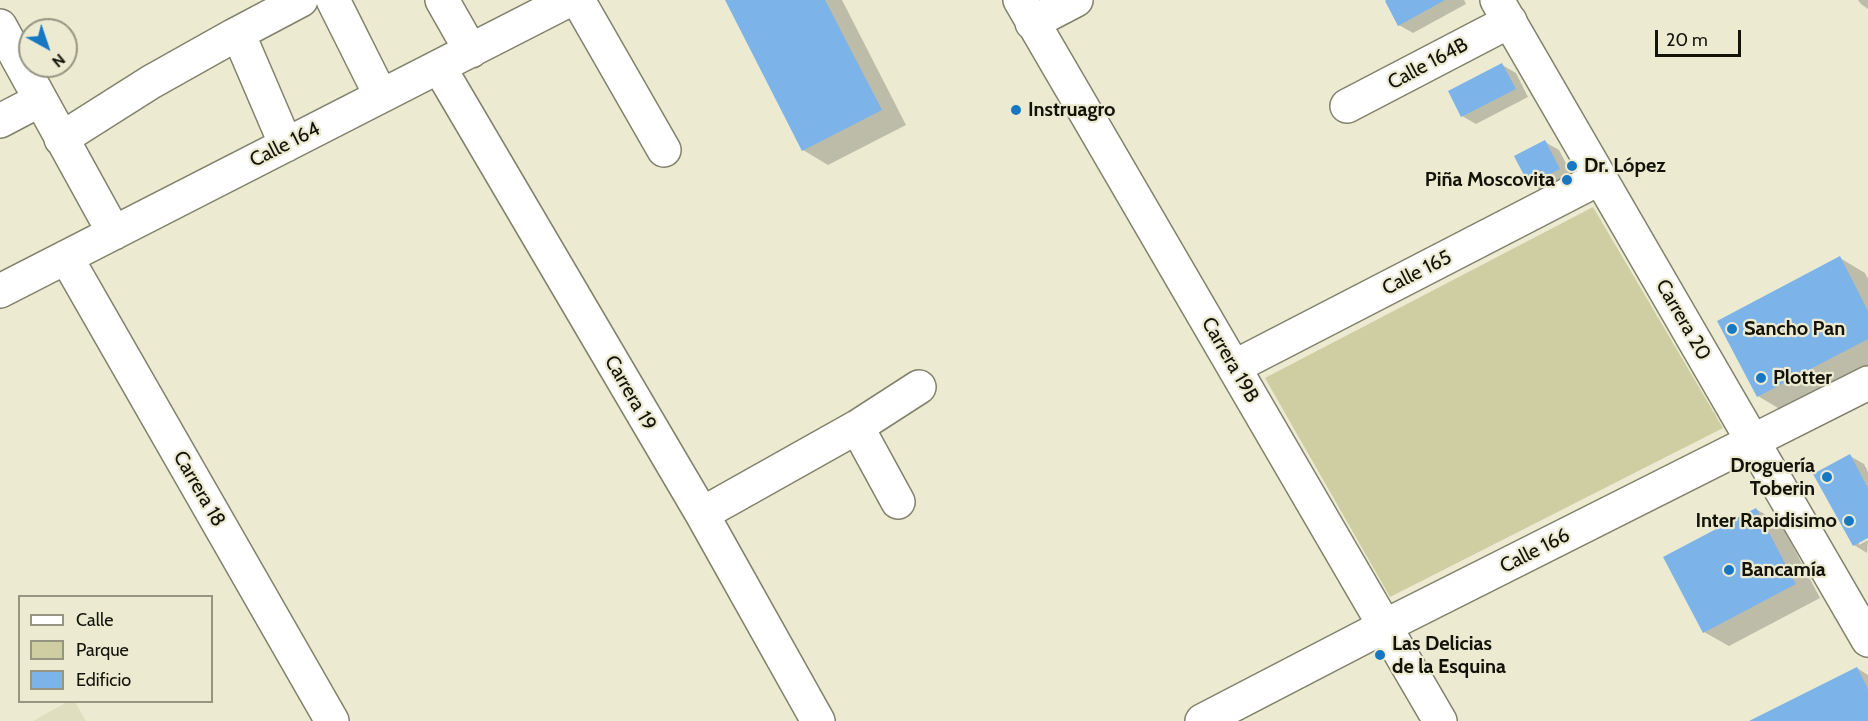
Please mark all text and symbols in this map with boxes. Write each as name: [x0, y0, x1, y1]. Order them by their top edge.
north arrow: [18, 18, 78, 78]
scale bar: [1658, 18, 1744, 56]
text: 20 m: [1666, 29, 1708, 51]
street label: Calle 164B: [1384, 33, 1472, 95]
text: N: [48, 50, 69, 72]
place label: Instruagro: [1028, 98, 1115, 122]
marker: Instruagro: [1009, 103, 1023, 117]
street label: Calle 164: [246, 117, 324, 173]
place label: Dr. López: [1584, 154, 1666, 178]
marker: Dr. López: [1565, 159, 1579, 173]
place label: Piña Moscovita: [1425, 168, 1555, 192]
marker: Piña Moscovita: [1560, 173, 1574, 187]
street label: Calle 165: [1378, 245, 1456, 301]
street label: Carrera 20: [1650, 275, 1716, 365]
street label: Carrera 19B: [1196, 313, 1264, 407]
place label: Sancho Pan: [1744, 317, 1845, 341]
marker: Sancho Pan: [1725, 322, 1739, 336]
street label: Carrera 19: [599, 351, 661, 435]
place label: Plotter: [1773, 366, 1832, 390]
marker: Plotter: [1754, 371, 1768, 385]
street label: Carrera 18: [168, 447, 230, 531]
place label: Droguería Toberin: [1730, 454, 1815, 501]
marker: Droguería Toberin: [1820, 470, 1834, 484]
place label: Inter Rapidisimo: [1695, 509, 1837, 533]
marker: Inter Rapidisimo: [1842, 514, 1856, 528]
street label: Calle 166: [1496, 523, 1574, 579]
place label: Bancamía: [1741, 558, 1826, 582]
marker: Bancamía: [1722, 563, 1736, 577]
legend: [18, 595, 213, 703]
text: Calle: [76, 609, 113, 631]
place label: Las Delicias de la Esquina: [1392, 632, 1506, 679]
text: Parque: [76, 639, 129, 661]
marker: Las Delicias de la Esquina: [1373, 648, 1387, 662]
text: Edificio: [76, 669, 131, 691]

